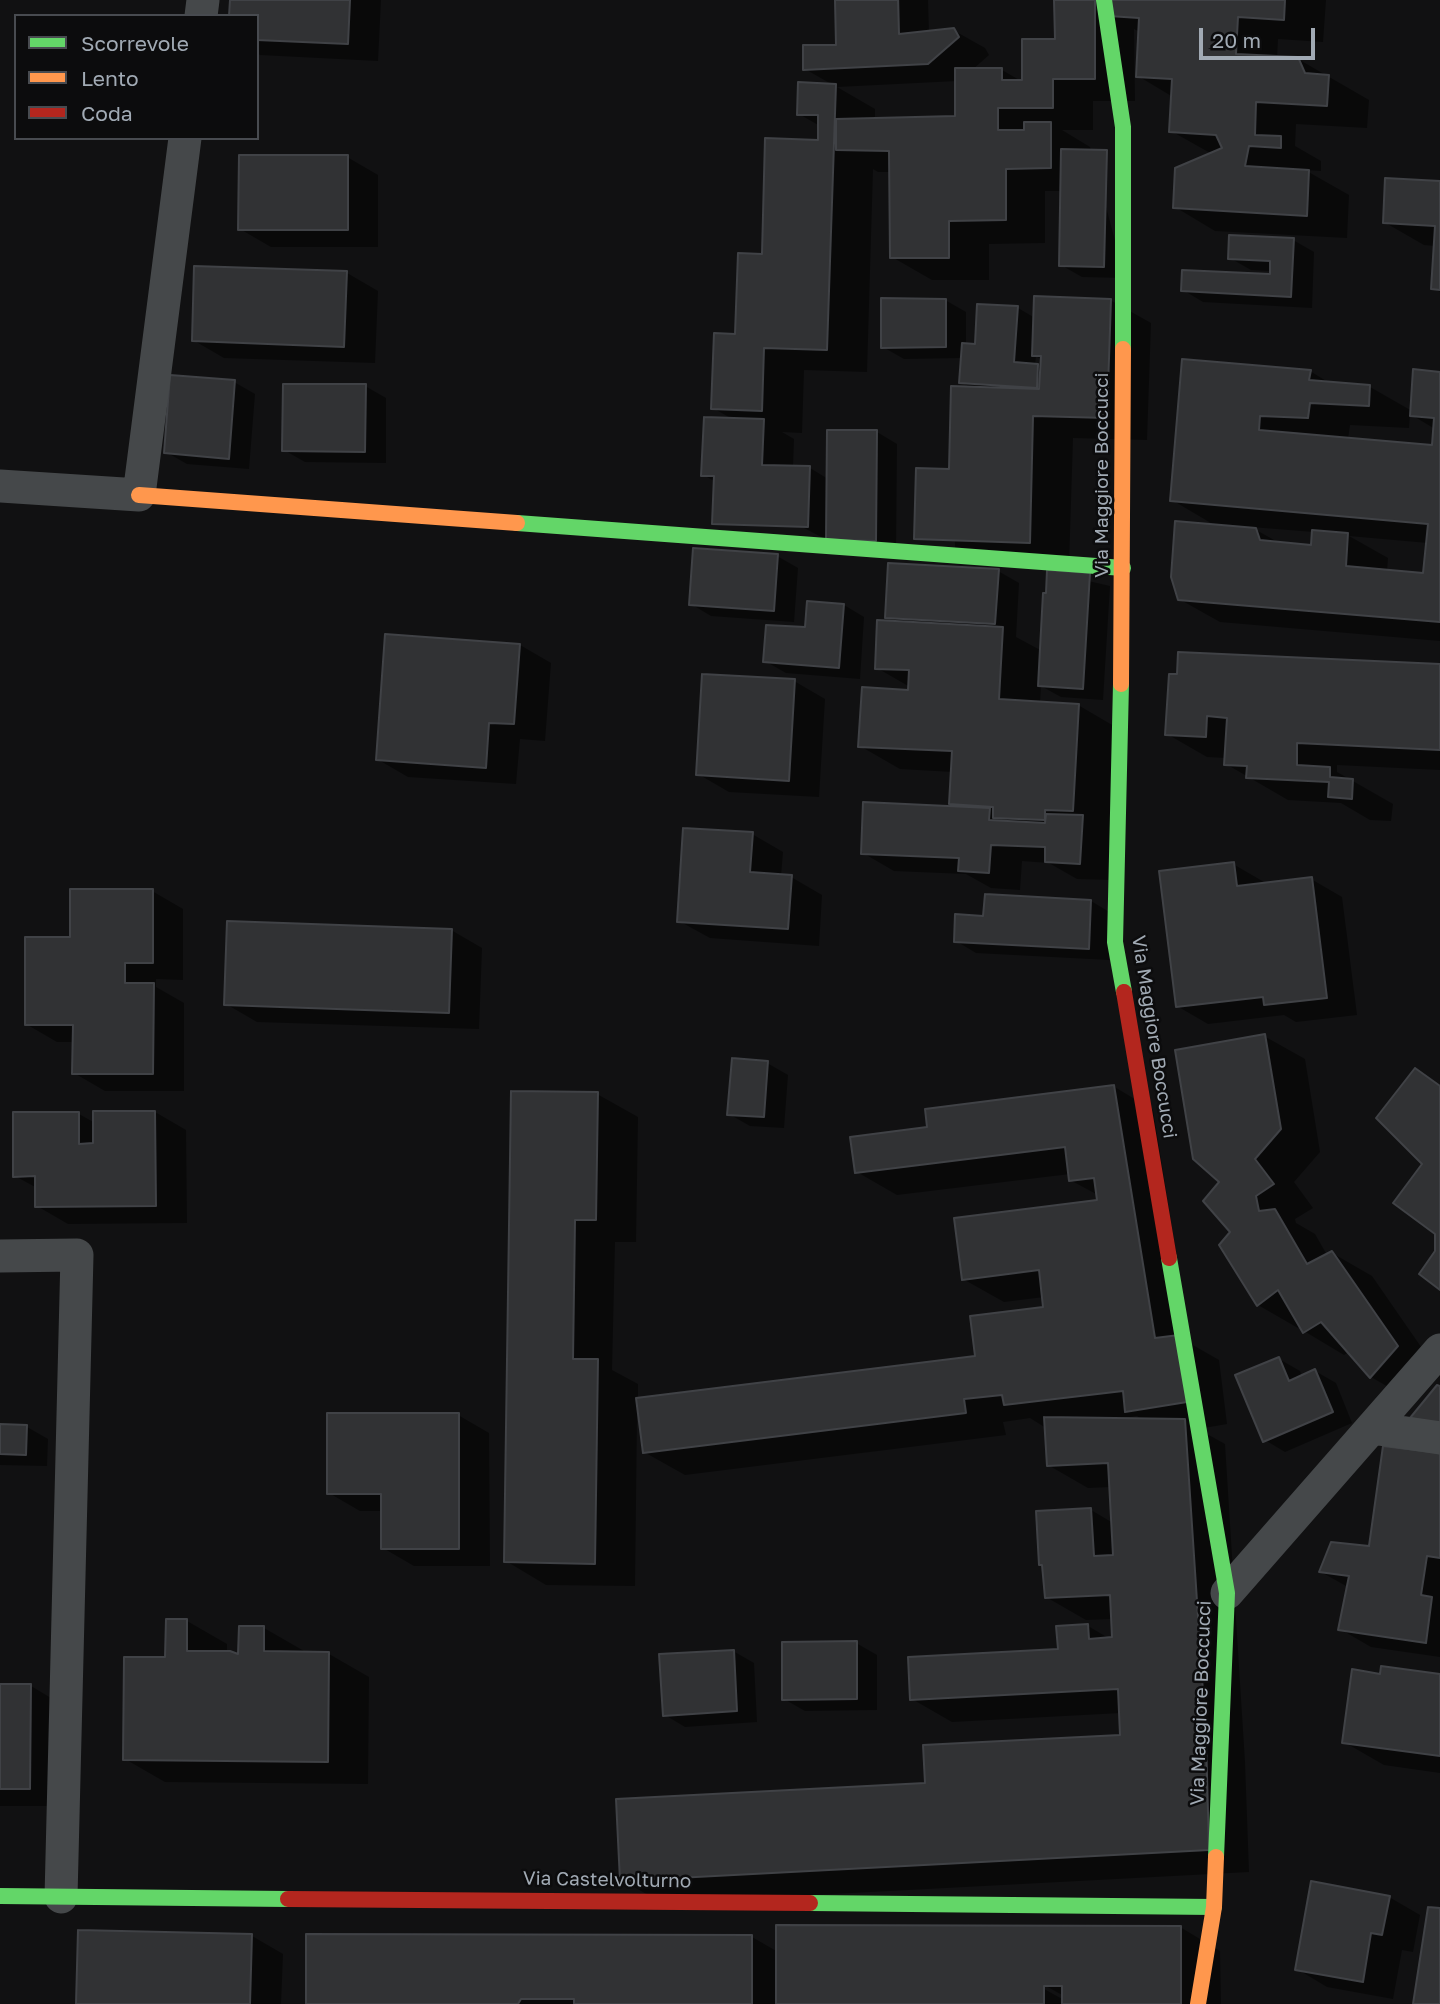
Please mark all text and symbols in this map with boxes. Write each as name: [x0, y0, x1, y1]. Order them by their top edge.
legend: [14, 14, 259, 140]
scale bar: [1202, 14, 1318, 58]
text: 20 m: [1212, 27, 1261, 53]
text: Scorrevole: [81, 30, 189, 56]
text: Lento: [81, 65, 139, 91]
text: Coda: [81, 100, 133, 126]
street label: Via Maggiore Boccucci: [1091, 372, 1113, 578]
street label: Via Maggiore Boccucci: [1127, 934, 1181, 1140]
street label: Via Maggiore Boccucci: [1186, 1600, 1216, 1806]
street label: Via Castelvolturno: [523, 1867, 691, 1893]

